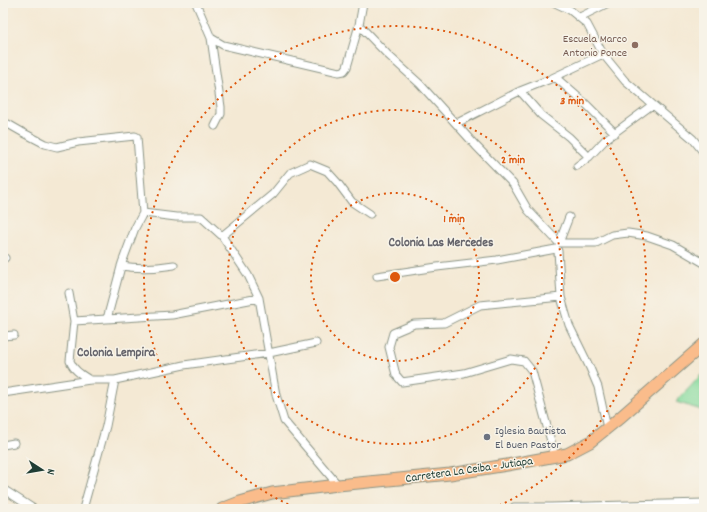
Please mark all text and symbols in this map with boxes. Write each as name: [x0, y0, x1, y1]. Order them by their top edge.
place label: Escuela Marco Antonio Ponce: [563, 31, 627, 62]
marker: Escuela Marco Antonio Ponce: [630, 40, 640, 50]
text: 3 min: [560, 93, 584, 110]
text: 2 min: [501, 152, 525, 169]
text: 1 min: [443, 211, 465, 228]
district label: Colonia Las Mercedes: [389, 234, 494, 253]
centre of rings: [388, 270, 402, 284]
district label: Colonia Lempira: [77, 344, 156, 363]
place label: Iglesia Bautista El Buen Pastor: [495, 423, 566, 454]
marker: Iglesia Bautista El Buen Pastor: [482, 432, 492, 442]
north arrow: [22, 450, 62, 490]
street label: Carretera La Ceiba - Jutiapa: [404, 453, 534, 488]
text: N: [41, 467, 58, 477]

